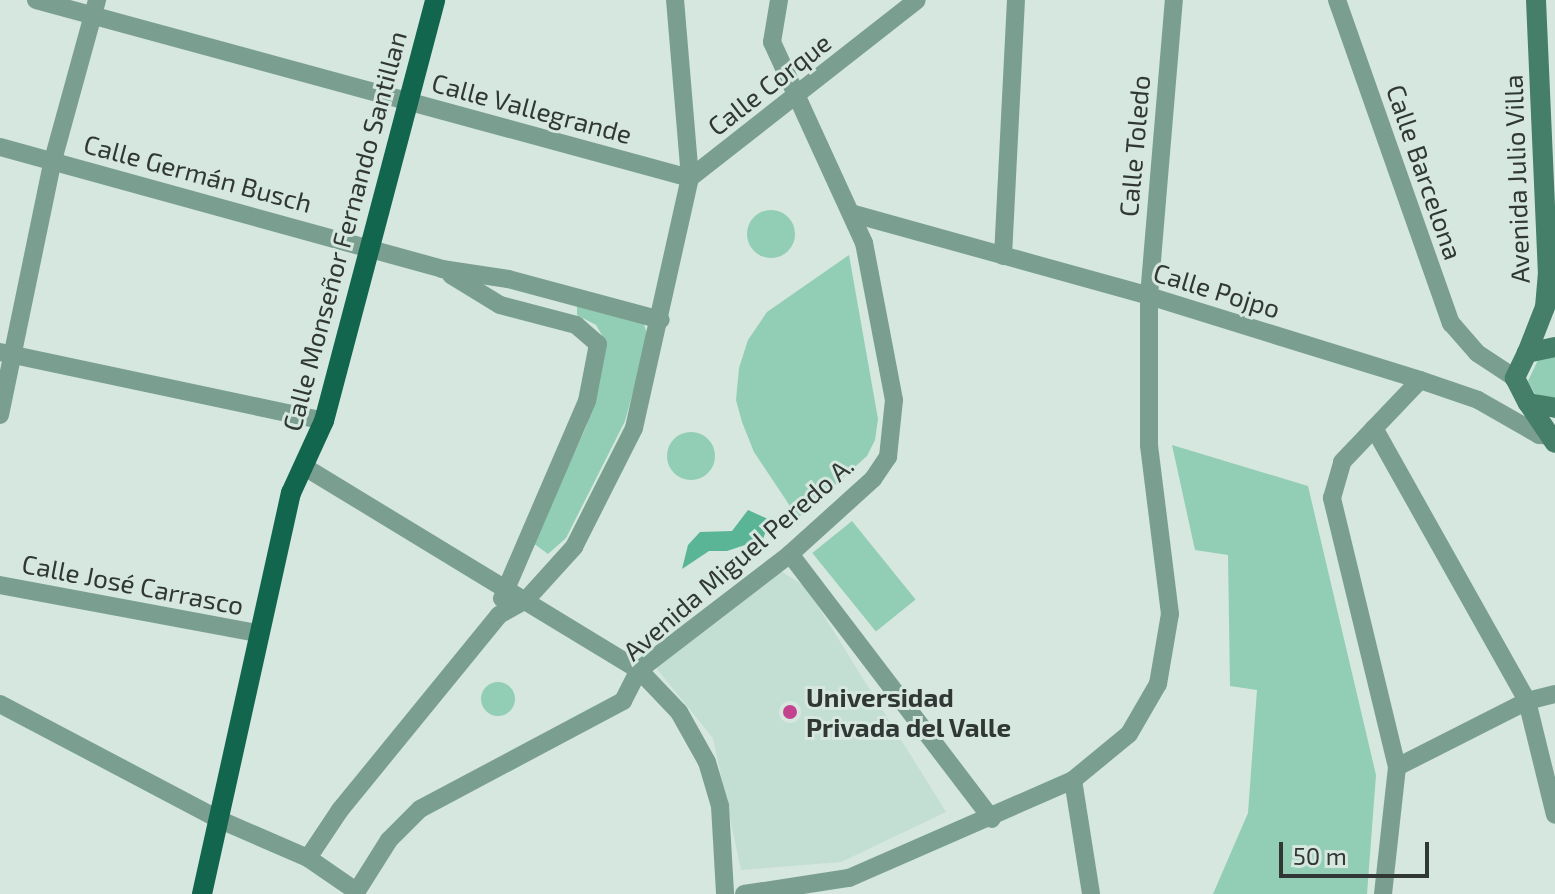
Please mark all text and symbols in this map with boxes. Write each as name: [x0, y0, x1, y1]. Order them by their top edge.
street label: Calle Corque: [701, 26, 837, 142]
street label: Calle Monseñor Fernando Santillan: [275, 27, 413, 435]
street label: Calle Vallegrande: [428, 66, 636, 150]
street label: Avenida Julio Villa: [1497, 73, 1535, 285]
street label: Calle Toledo: [1112, 74, 1156, 218]
street label: Calle Barcelona: [1380, 80, 1470, 264]
street label: Calle Germán Busch: [80, 128, 316, 218]
street label: Calle Pojpo: [1150, 256, 1284, 324]
street label: Avenida Miguel Peredo A.: [616, 449, 860, 667]
street label: Calle José Carrasco: [19, 547, 247, 621]
place label: Universidad Privada del Valle: [806, 681, 1012, 742]
marker: Universidad Privada del Valle: [781, 703, 799, 721]
scale bar: [1283, 826, 1433, 876]
text: 50 m: [1293, 841, 1347, 870]

